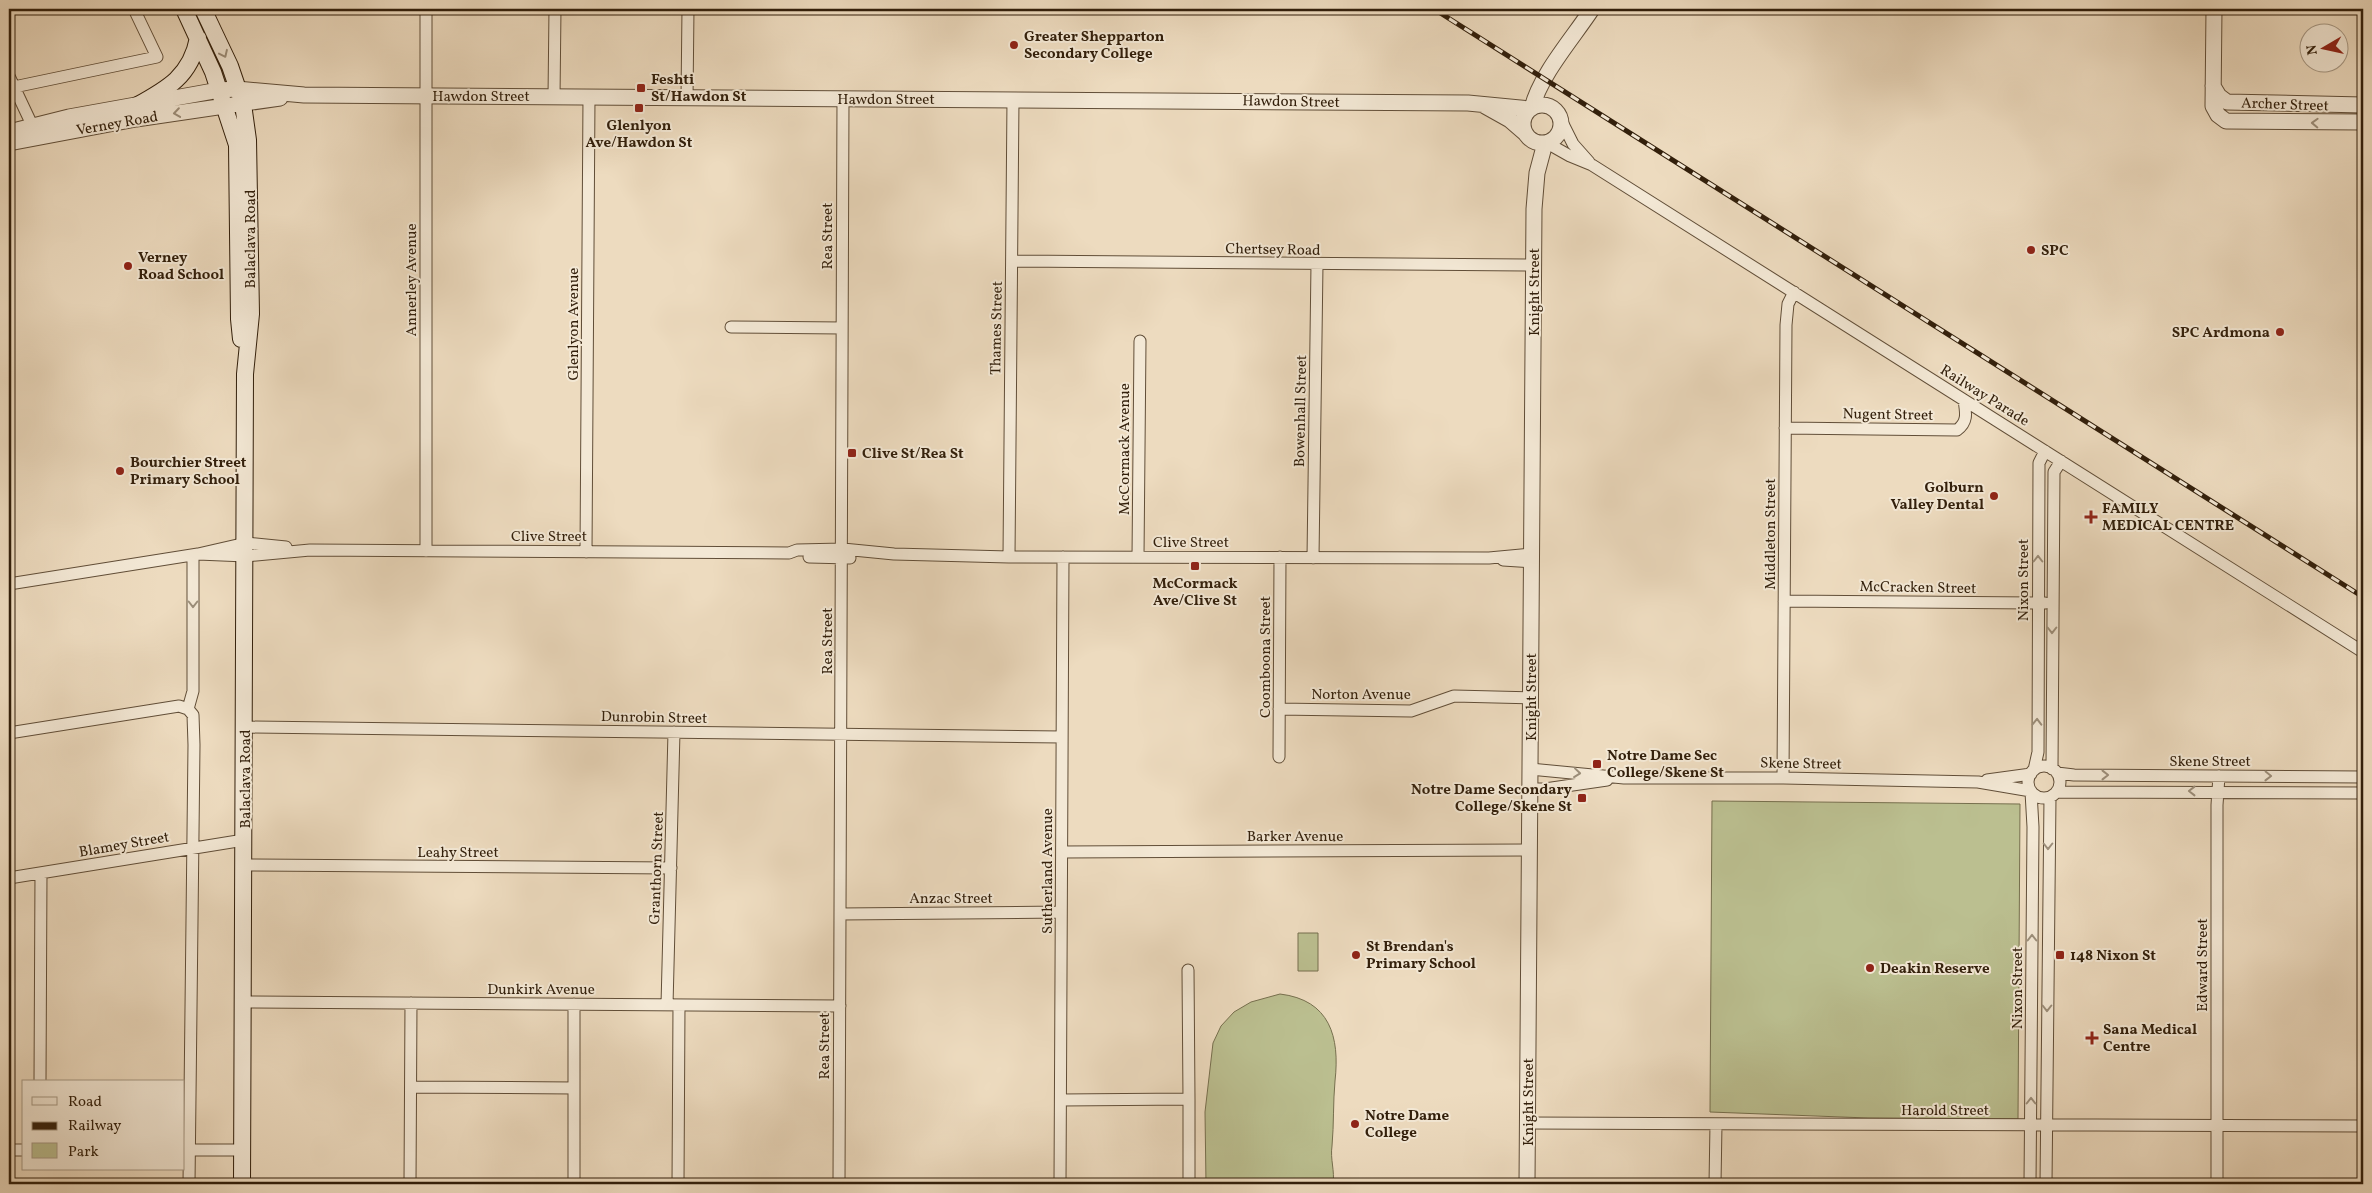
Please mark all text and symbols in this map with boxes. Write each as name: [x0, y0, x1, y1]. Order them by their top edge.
north arrow: [2300, 22, 2350, 72]
place label: Greater Shepparton Secondary College: [1024, 27, 1165, 65]
marker: Greater Shepparton Secondary College: [1008, 39, 1020, 51]
text: N: [2302, 43, 2323, 56]
one-way arrow: [218, 49, 228, 58]
place label: Feshti St/Hawdon St: [651, 70, 747, 108]
marker: Feshti St/Hawdon St: [635, 82, 647, 94]
street label: Hawdon Street: [432, 87, 530, 108]
street label: Hawdon Street: [837, 90, 935, 111]
street label: Hawdon Street: [1242, 91, 1340, 114]
street label: Archer Street: [2241, 93, 2329, 118]
marker: Glenlyon Ave/Hawdon St: [633, 102, 645, 114]
street label: Verney Road: [75, 107, 160, 142]
one-way arrow: [173, 107, 182, 117]
place label: Glenlyon Ave/Hawdon St: [586, 116, 693, 154]
one-way arrow: [2310, 118, 2318, 128]
street label: Balaclava Road: [241, 190, 262, 288]
street label: Rea Street: [818, 203, 839, 269]
street label: Annerley Avenue: [402, 223, 423, 337]
street label: Chertsey Road: [1225, 239, 1321, 262]
place label: SPC: [2041, 241, 2069, 262]
marker: SPC: [2025, 244, 2037, 256]
place label: Verney Road School: [138, 248, 224, 286]
street label: Knight Street: [1525, 248, 1546, 336]
marker: Verney Road School: [122, 260, 134, 272]
street label: Glenlyon Avenue: [564, 268, 585, 380]
street label: Thames Street: [986, 281, 1009, 375]
place label: SPC Ardmona: [2172, 323, 2270, 344]
marker: SPC Ardmona: [2274, 326, 2286, 338]
street label: Bowenhall Street: [1290, 355, 1313, 467]
street label: Railway Parade: [1936, 360, 2033, 432]
street label: McCormack Avenue: [1115, 383, 1136, 515]
street label: Nugent Street: [1842, 404, 1934, 427]
place label: Clive St/Rea St: [862, 444, 964, 465]
marker: Clive St/Rea St: [846, 447, 858, 459]
place label: Bourchier Street Primary School: [130, 453, 247, 491]
marker: Bourchier Street Primary School: [114, 465, 126, 477]
street label: Middleton Street: [1761, 478, 1782, 590]
place label: Golburn Valley Dental: [1890, 478, 1984, 516]
marker: Golburn Valley Dental: [1988, 490, 2000, 502]
place label: FAMILY MEDICAL CENTRE: [2102, 499, 2234, 537]
marker: FAMILY MEDICAL CENTRE: [2084, 510, 2098, 524]
street label: Clive Street: [511, 527, 587, 548]
street label: Clive Street: [1153, 533, 1229, 554]
street label: Nixon Street: [2014, 539, 2035, 621]
one-way arrow: [2033, 555, 2043, 562]
marker: McCormack Ave/Clive St: [1189, 560, 1201, 572]
place label: McCormack Ave/Clive St: [1152, 574, 1238, 612]
street label: McCracken Street: [1860, 577, 1976, 600]
street label: Coomboona Street: [1256, 596, 1277, 718]
one-way arrow: [188, 600, 198, 608]
street label: Rea Street: [818, 608, 839, 674]
one-way arrow: [2047, 627, 2057, 635]
street label: Knight Street: [1522, 653, 1543, 741]
street label: Norton Avenue: [1311, 685, 1411, 706]
street label: Dunrobin Street: [601, 707, 707, 730]
one-way arrow: [2032, 717, 2042, 725]
street label: Balaclava Road: [236, 730, 257, 828]
place label: Notre Dame Sec College/Skene St: [1607, 746, 1724, 784]
street label: Skene Street: [2169, 752, 2251, 773]
street label: Skene Street: [1760, 753, 1842, 776]
marker: Notre Dame Sec College/Skene St: [1591, 758, 1603, 770]
one-way arrow: [1573, 767, 1581, 778]
one-way arrow: [2102, 770, 2109, 780]
one-way arrow: [2264, 771, 2272, 781]
place label: Notre Dame Secondary College/Skene St: [1411, 780, 1573, 818]
one-way arrow: [2188, 786, 2196, 796]
marker: Notre Dame Secondary College/Skene St: [1576, 792, 1588, 804]
street label: Sutherland Avenue: [1038, 808, 1059, 934]
street label: Granthorn Street: [645, 811, 670, 925]
street label: Blamey Street: [77, 827, 171, 864]
street label: Barker Avenue: [1247, 827, 1343, 848]
one-way arrow: [2043, 842, 2053, 850]
street label: Leahy Street: [417, 843, 499, 864]
street label: Anzac Street: [909, 889, 993, 910]
street label: Edward Street: [2193, 918, 2214, 1012]
one-way arrow: [2027, 934, 2037, 942]
place label: St Brendan's Primary School: [1366, 937, 1476, 975]
place label: 148 Nixon St: [2070, 946, 2156, 967]
street label: Nixon Street: [2008, 947, 2029, 1029]
marker: St Brendan's Primary School: [1350, 949, 1362, 961]
marker: 148 Nixon St: [2054, 949, 2066, 961]
place label: Deakin Reserve: [1880, 959, 1990, 980]
marker: Deakin Reserve: [1864, 962, 1876, 974]
street label: Dunkirk Avenue: [487, 980, 595, 1001]
one-way arrow: [2042, 1005, 2052, 1013]
street label: Rea Street: [815, 1013, 836, 1079]
place label: Sana Medical Centre: [2103, 1020, 2197, 1058]
marker: Sana Medical Centre: [2085, 1031, 2099, 1045]
street label: Knight Street: [1519, 1058, 1540, 1146]
legend: [22, 1080, 185, 1170]
text: Road: [68, 1092, 102, 1113]
one-way arrow: [2026, 1096, 2036, 1104]
street label: Harold Street: [1901, 1101, 1989, 1122]
place label: Notre Dame College: [1365, 1106, 1449, 1144]
text: Railway: [68, 1116, 121, 1137]
marker: Notre Dame College: [1349, 1118, 1361, 1130]
text: Park: [68, 1142, 99, 1163]

